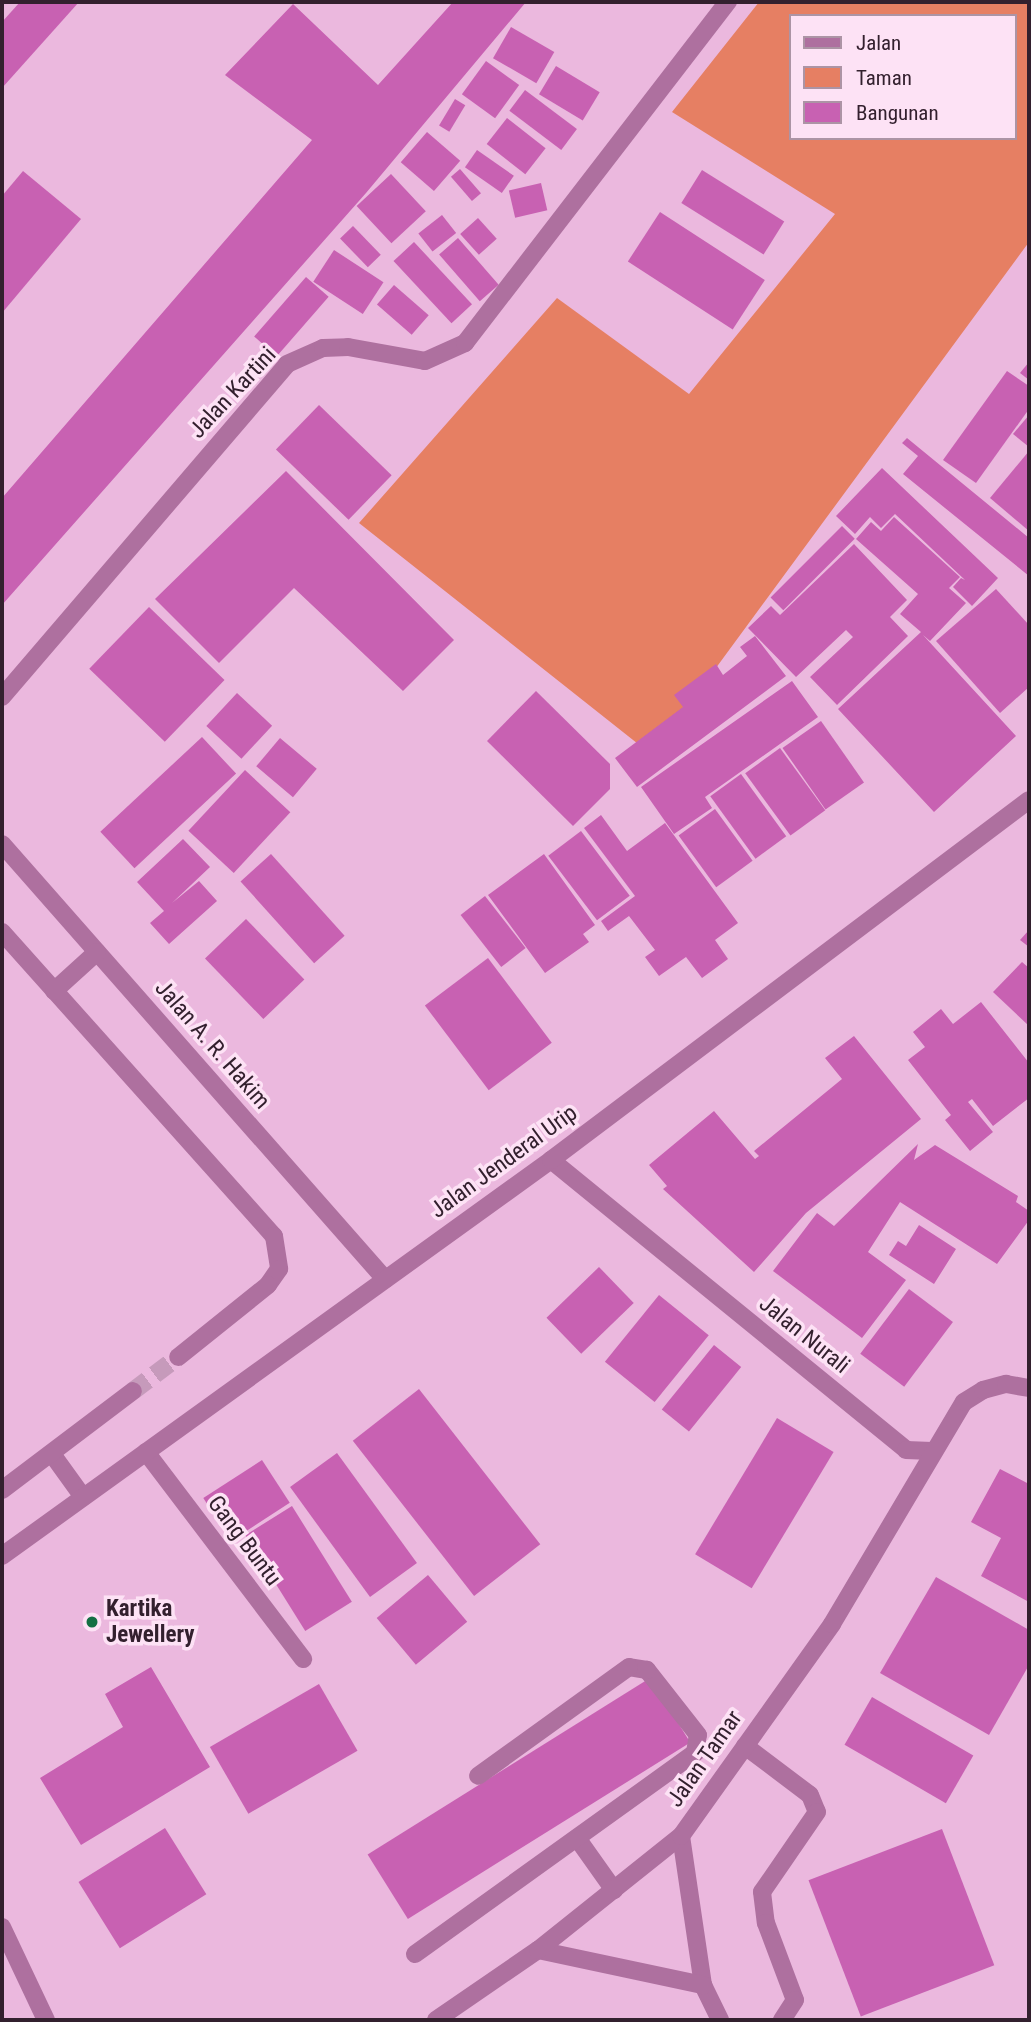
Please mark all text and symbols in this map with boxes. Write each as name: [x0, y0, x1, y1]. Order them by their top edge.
legend: [790, 14, 1017, 140]
text: Jalan: [856, 31, 901, 55]
text: Taman: [856, 66, 912, 90]
text: Bangunan: [856, 101, 939, 125]
street label: Jalan Kartini: [184, 342, 282, 444]
street label: Jalan A. R. Hakim: [149, 975, 275, 1115]
street label: Jalan Jenderal Urip: [425, 1099, 583, 1225]
street label: Jalan Nurali: [753, 1290, 855, 1380]
street label: Gang Buntu: [201, 1491, 287, 1591]
place label: Kartika Jewellery: [106, 1595, 195, 1649]
marker: Kartika Jewellery: [84, 1614, 100, 1630]
street label: Jalan Tamar: [662, 1705, 748, 1813]

